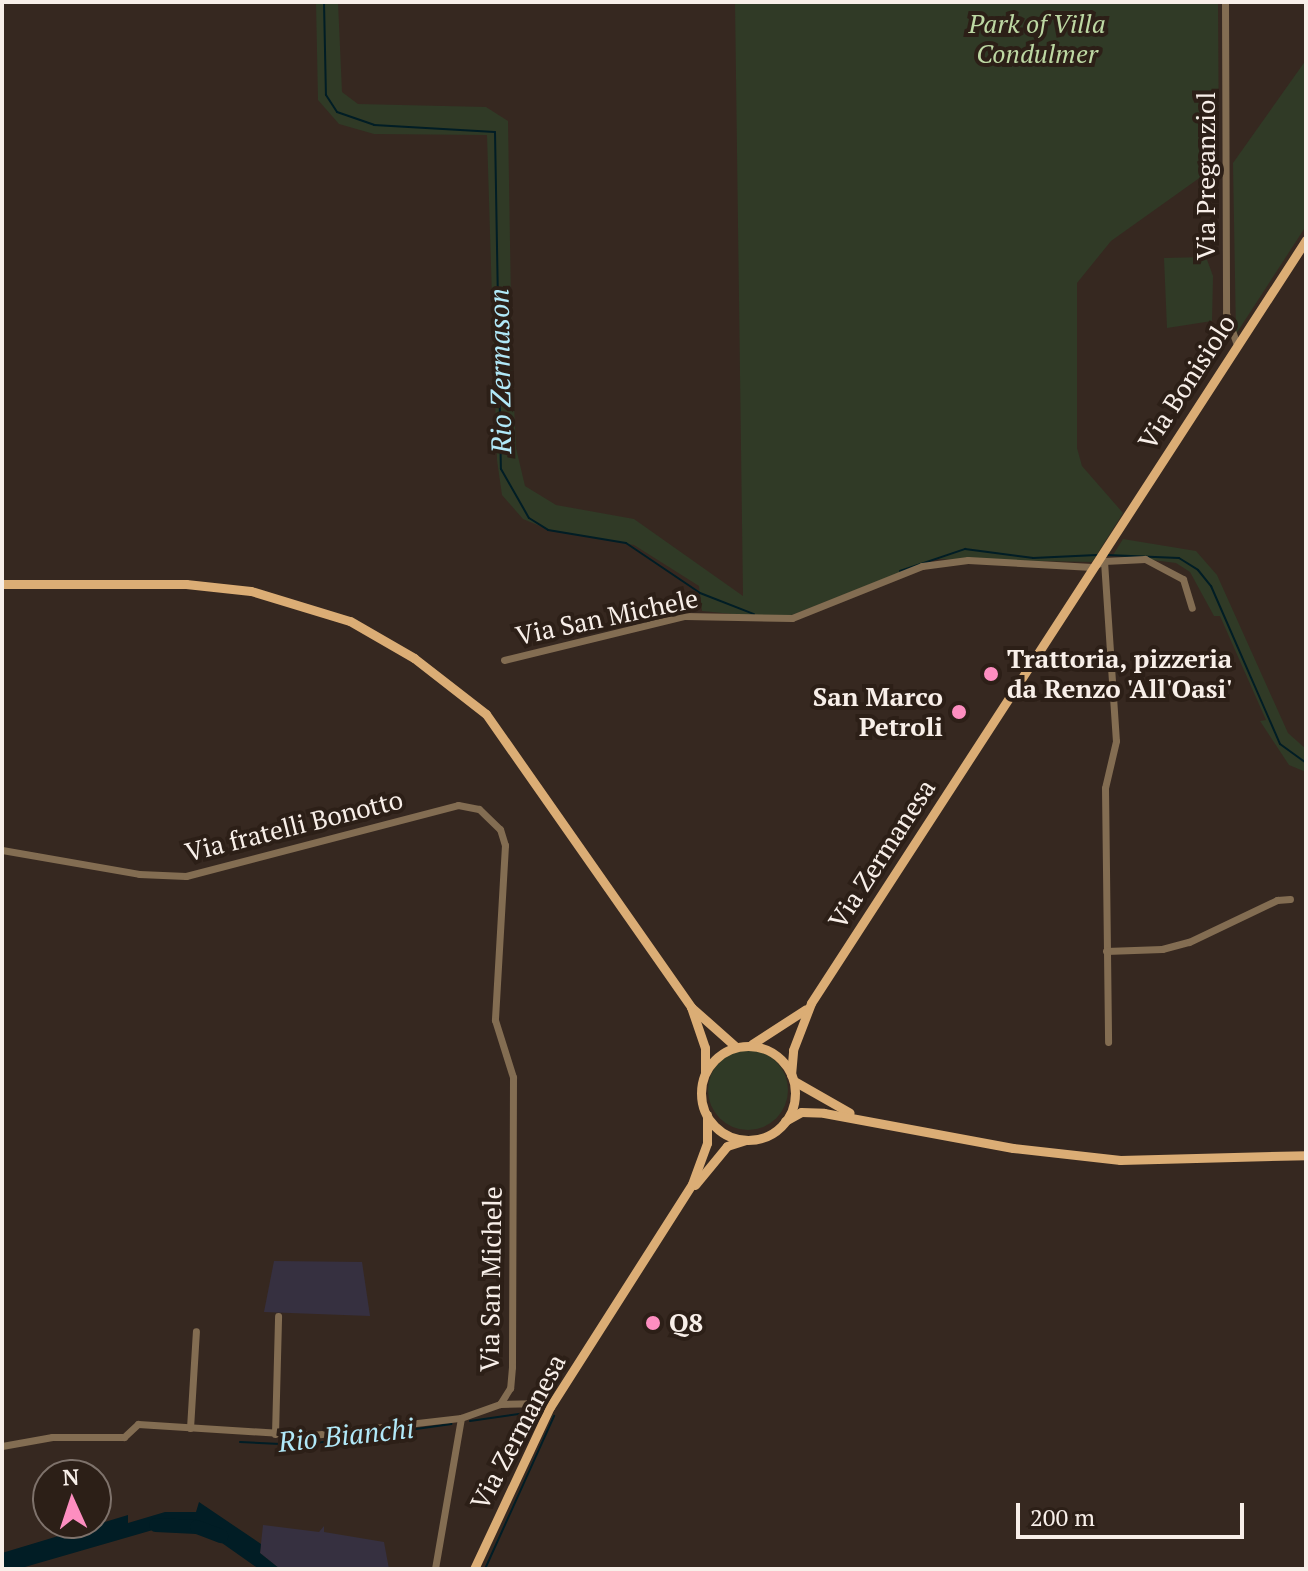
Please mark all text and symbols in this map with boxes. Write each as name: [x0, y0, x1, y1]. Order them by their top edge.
park label: Park of Villa Condulmer: [968, 8, 1106, 70]
street label: Via Preganziol: [1190, 92, 1222, 260]
water label: Rio Zermason: [482, 288, 518, 454]
street label: Via Bonisiolo: [1132, 309, 1242, 455]
street label: Via San Michele: [513, 582, 701, 652]
place label: Trattoria, pizzeria da Renzo 'All'Oasi': [1007, 643, 1233, 704]
marker: Trattoria, pizzeria da Renzo 'All'Oasi': [982, 665, 1000, 683]
place label: San Marco Petroli: [813, 681, 943, 742]
marker: San Marco Petroli: [950, 703, 968, 721]
street label: Via Zermanesa: [822, 773, 942, 935]
street label: Via fratelli Bonotto: [182, 784, 406, 868]
street label: Via San Michele: [474, 1186, 508, 1372]
place label: Q8: [669, 1307, 703, 1339]
marker: Q8: [644, 1314, 662, 1332]
street label: Via Zermanesa: [464, 1349, 572, 1515]
water label: Rio Bianchi: [276, 1411, 416, 1459]
north arrow: [32, 1459, 112, 1539]
text: N: [62, 1462, 80, 1491]
scale bar: [1020, 1487, 1248, 1537]
text: 200 m: [1030, 1501, 1095, 1533]

